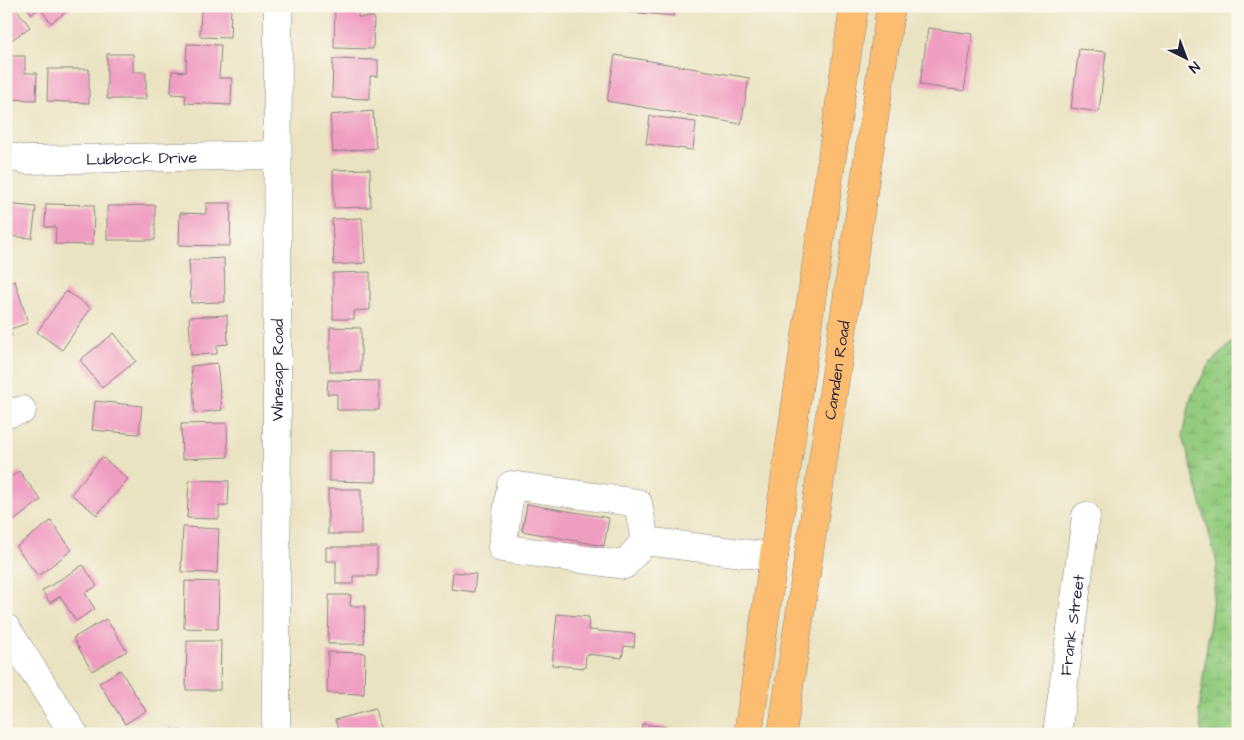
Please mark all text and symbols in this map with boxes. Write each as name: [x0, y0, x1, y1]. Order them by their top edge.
north arrow: [1162, 32, 1212, 82]
text: N: [1184, 57, 1204, 77]
street label: Lubbock Drive: [86, 147, 198, 171]
street label: Winesap Road: [267, 319, 289, 421]
street label: Camden Road: [819, 319, 856, 421]
street label: Frank Street: [1055, 573, 1090, 677]

